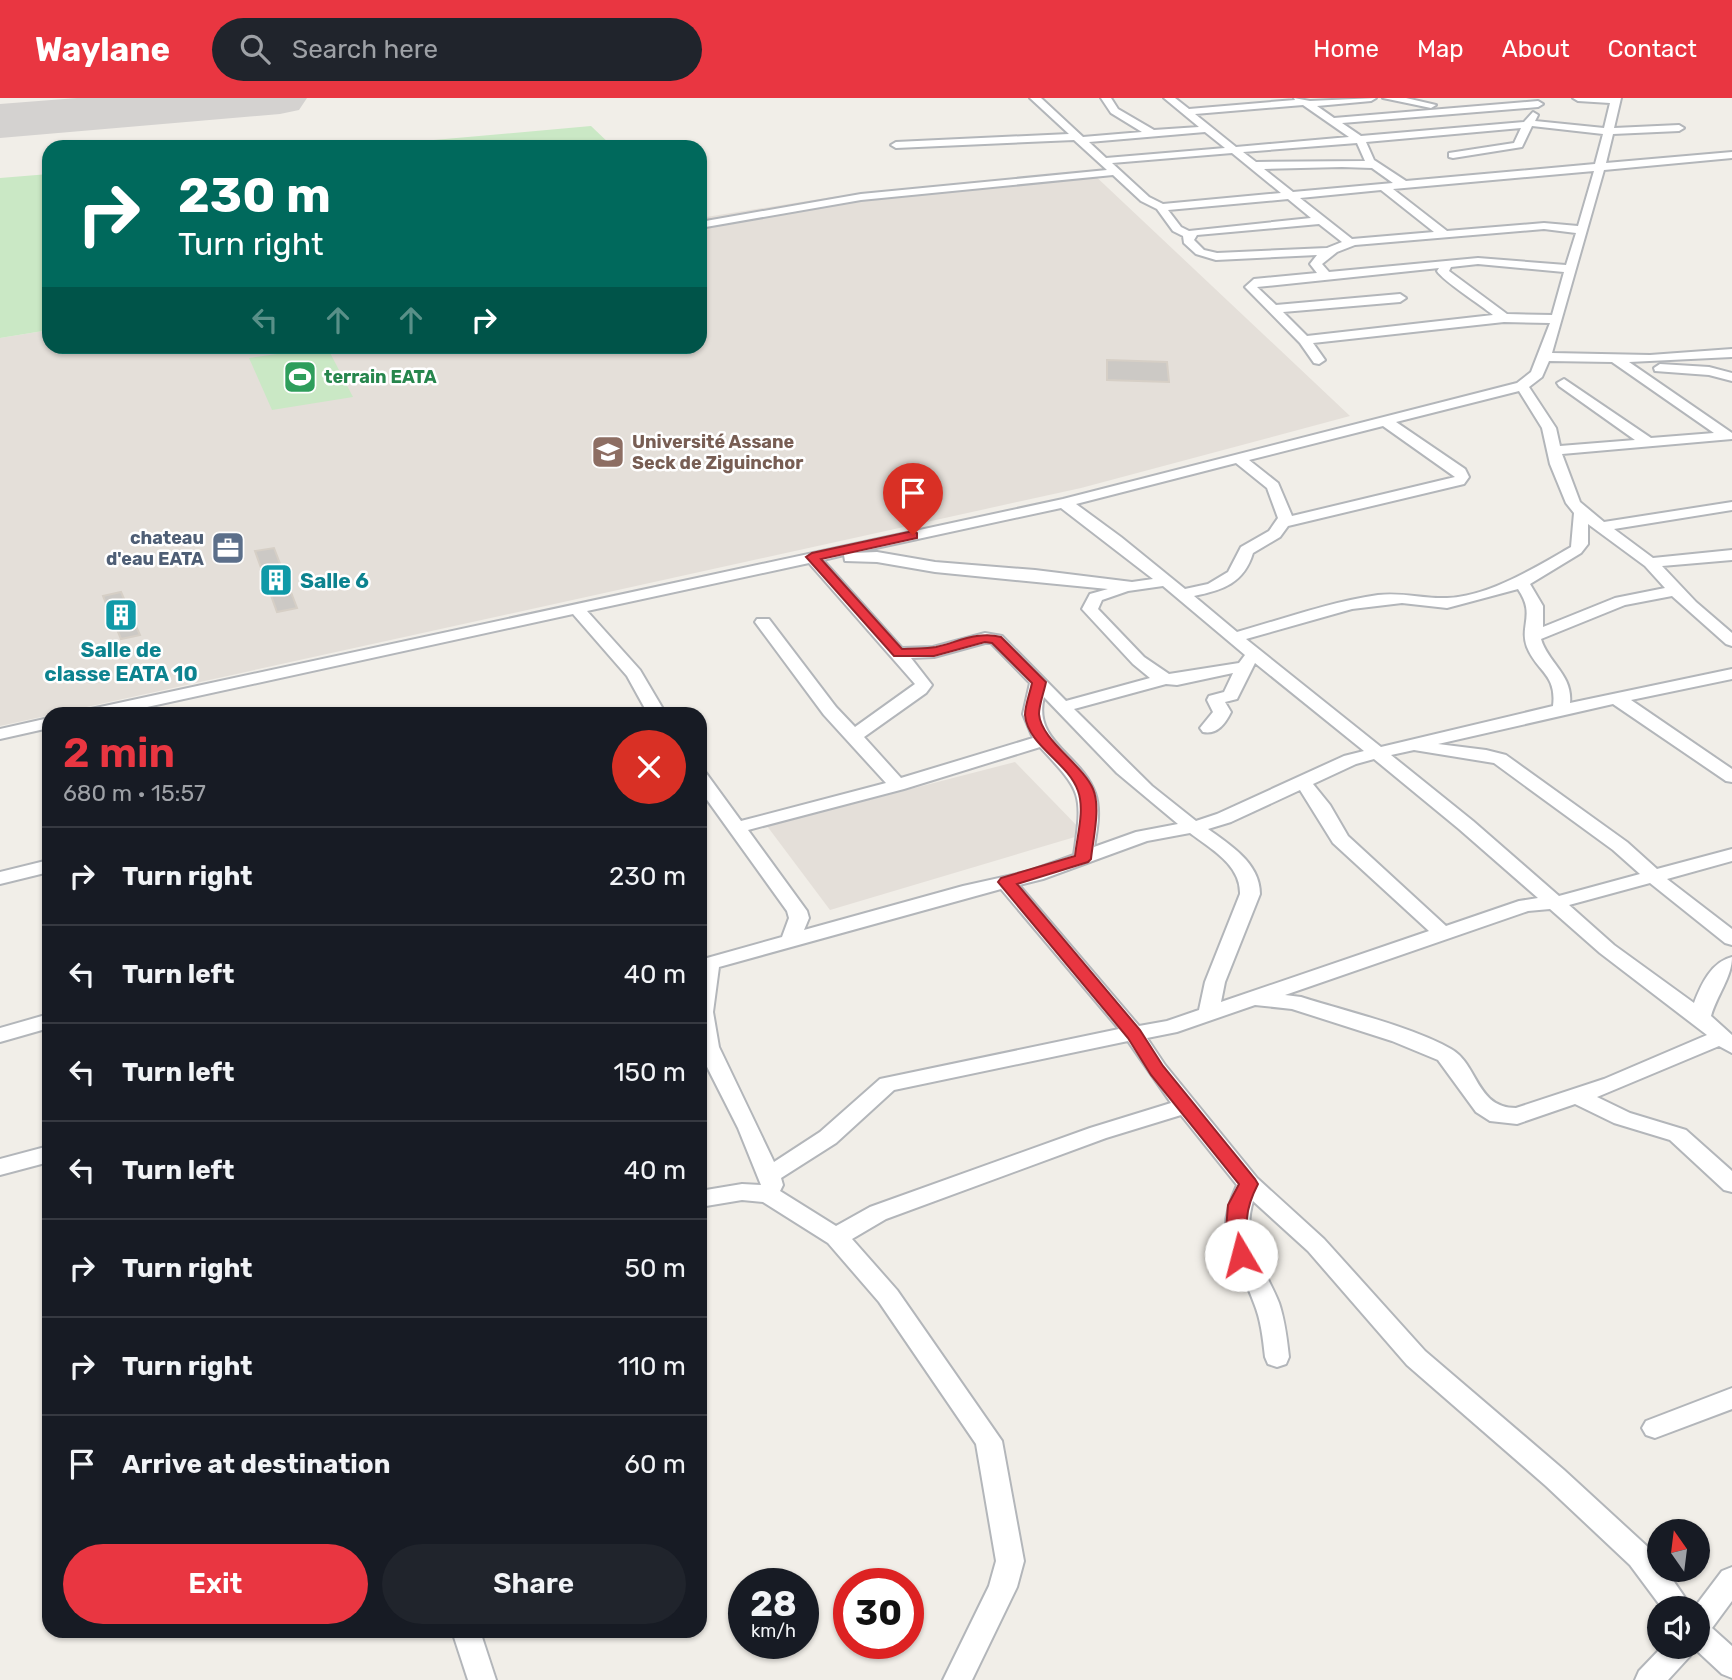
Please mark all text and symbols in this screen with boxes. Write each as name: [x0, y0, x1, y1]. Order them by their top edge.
search box: [212, 18, 702, 81]
text: Waylane: [35, 30, 170, 69]
icon: search: [236, 30, 274, 68]
text: Search here: [292, 34, 438, 65]
text: Home: [1313, 35, 1379, 63]
text: Map: [1417, 35, 1464, 63]
text: About: [1502, 35, 1570, 63]
text: Contact: [1608, 35, 1697, 63]
text: 230 m: [178, 166, 331, 224]
icon: right: [63, 168, 154, 259]
text: Turn right: [178, 225, 323, 263]
icon: left: [246, 301, 284, 339]
icon: ahead: [319, 301, 357, 339]
icon: ahead: [392, 301, 430, 339]
icon: right: [465, 301, 503, 339]
sports icon: terrain EATA: [281, 358, 319, 396]
place label: terrain EATA: [324, 366, 437, 388]
place label: Université Assane Seck de Ziguinchor: [632, 431, 803, 474]
school or university icon: Université Assane Seck de Ziguinchor: [589, 433, 627, 471]
pin: [883, 463, 943, 535]
icon: arrive: [894, 474, 932, 512]
place label: chateau d'eau EATA: [106, 527, 204, 570]
office icon: chateau d'eau EATA: [209, 529, 247, 567]
building icon: Salle 6: [257, 561, 295, 599]
place label: Salle 6: [300, 568, 369, 593]
building icon: Salle de classe EATA 10: [102, 596, 140, 634]
place label: Salle de classe EATA 10: [44, 637, 198, 686]
text: 2 min: [63, 728, 175, 778]
button: close: [612, 730, 686, 804]
text: 680 m · 15:57: [63, 779, 206, 807]
icon: right: [63, 857, 101, 895]
text: Turn right: [122, 861, 252, 892]
text: 230 m: [609, 861, 686, 892]
icon: left: [63, 955, 101, 993]
text: Turn left: [122, 959, 234, 990]
text: 40 m: [624, 959, 686, 990]
icon: left: [63, 1053, 101, 1091]
text: Turn left: [122, 1057, 234, 1088]
text: 150 m: [613, 1057, 686, 1088]
icon: left: [63, 1151, 101, 1189]
text: Turn left: [122, 1155, 234, 1186]
text: 40 m: [624, 1155, 686, 1186]
position arrow: [1204, 1218, 1278, 1292]
icon: right: [63, 1249, 101, 1287]
text: Turn right: [122, 1253, 252, 1284]
text: 50 m: [625, 1253, 686, 1284]
icon: right: [63, 1347, 101, 1385]
text: Turn right: [122, 1351, 252, 1382]
text: 110 m: [618, 1351, 686, 1382]
icon: arrive: [63, 1445, 101, 1483]
text: Arrive at destination: [122, 1449, 390, 1480]
text: 60 m: [624, 1449, 686, 1480]
north arrow: [1647, 1519, 1710, 1582]
map controls: [1647, 1519, 1710, 1659]
button: Exit: [63, 1544, 368, 1624]
button: Share: [382, 1544, 686, 1624]
speed limit sign: 30: [833, 1568, 924, 1659]
text: 28: [750, 1583, 797, 1625]
button: sound: [1647, 1596, 1710, 1659]
text: km/h: [751, 1620, 796, 1642]

